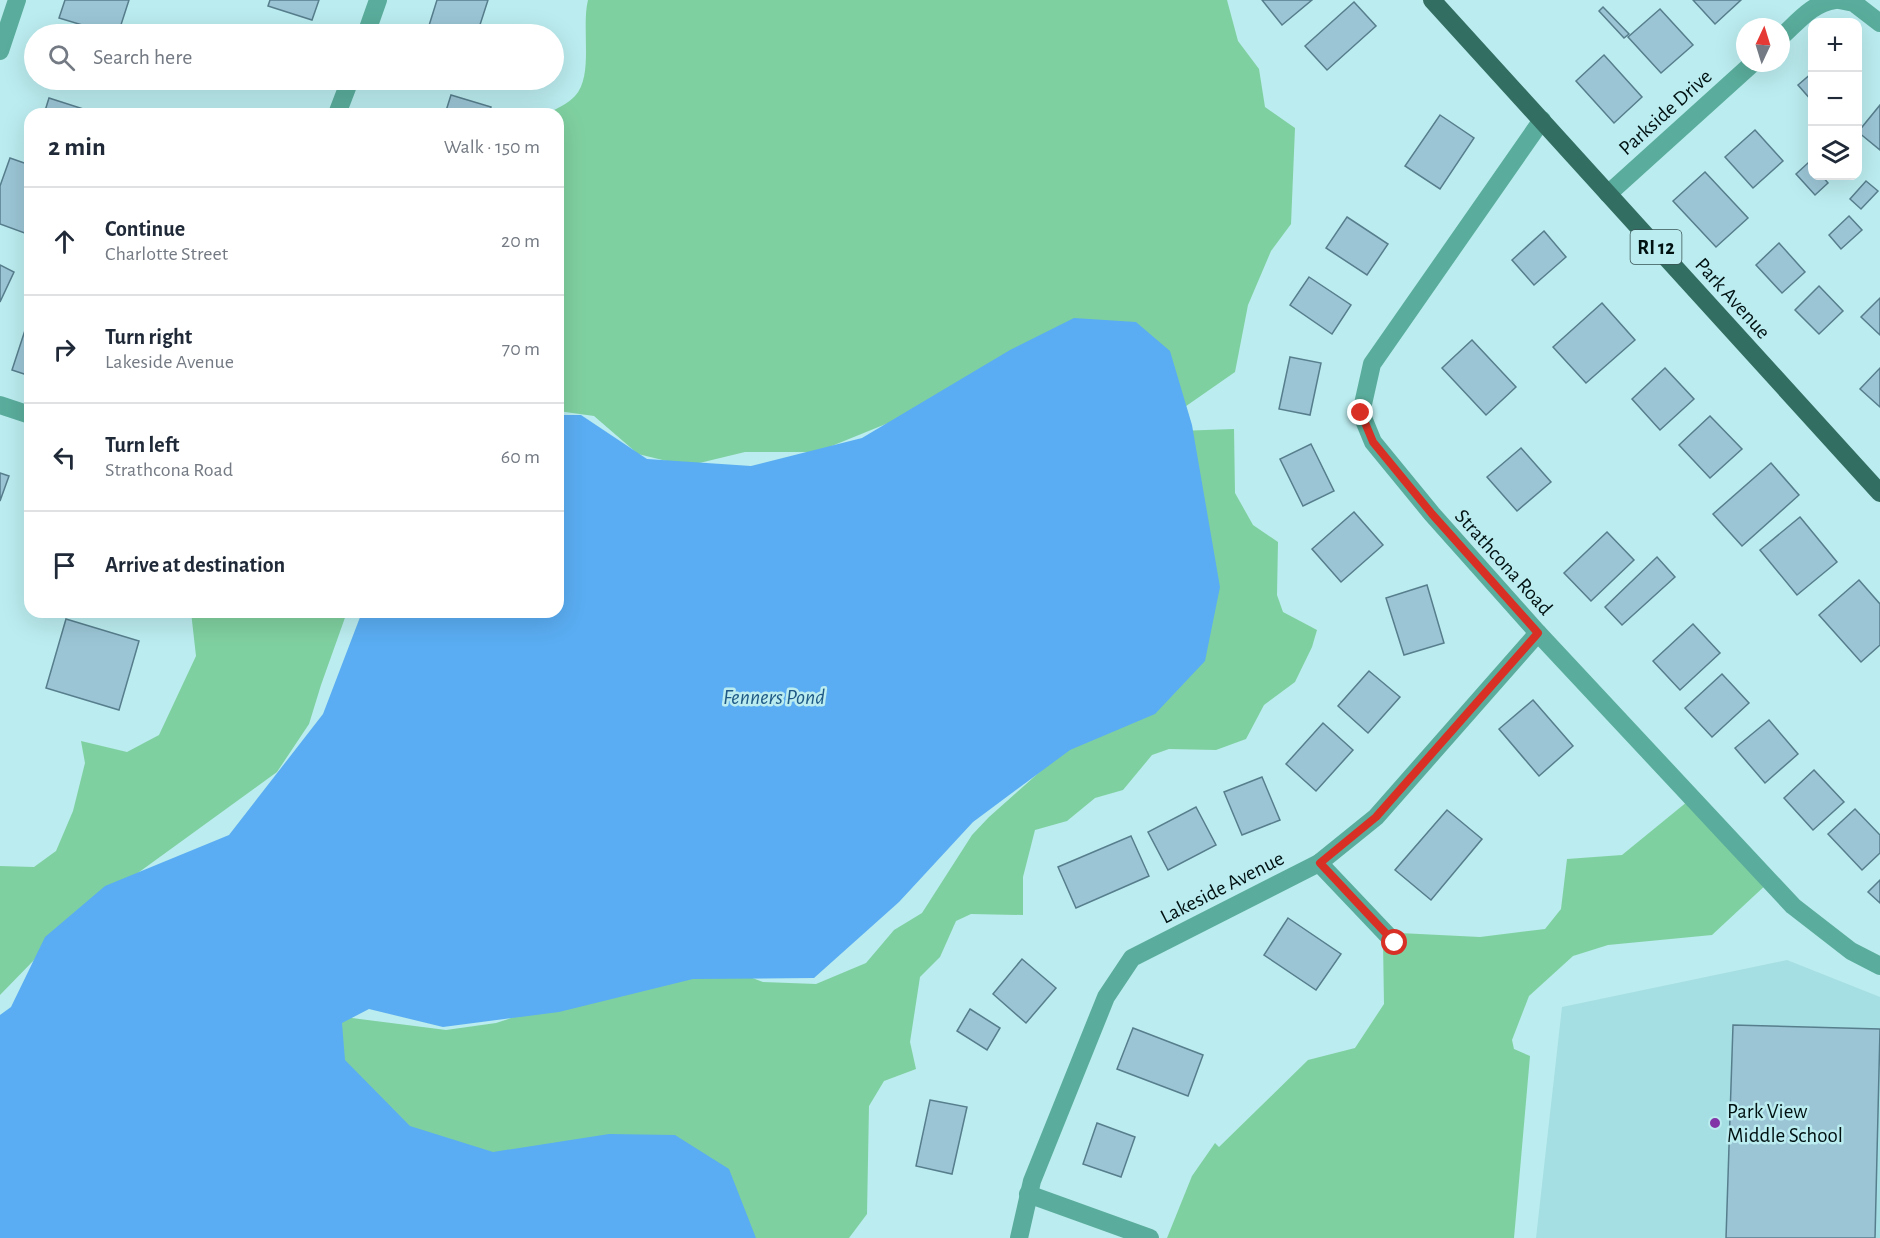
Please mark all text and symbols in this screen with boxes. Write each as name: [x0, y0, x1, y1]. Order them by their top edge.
north arrow: [1736, 18, 1790, 72]
map controls: [1808, 18, 1862, 180]
button: +: [1808, 18, 1862, 72]
search box: [24, 24, 564, 90]
icon: search: [45, 41, 78, 74]
text: Search here: [93, 46, 192, 68]
street label: Parkside Drive: [1615, 65, 1716, 159]
button: −: [1808, 72, 1862, 126]
button: layers: [1808, 126, 1862, 180]
text: 2 min: [48, 134, 106, 160]
text: Walk · 150 m: [444, 137, 540, 157]
text: Continue: [105, 218, 185, 240]
icon: ahead: [48, 225, 81, 258]
road number: RI 12: [1630, 230, 1682, 264]
text: 20 m: [501, 231, 540, 251]
text: Charlotte Street: [105, 244, 228, 264]
street label: Park Avenue: [1691, 254, 1774, 343]
text: Turn right: [105, 326, 192, 348]
icon: right: [48, 333, 81, 366]
text: 70 m: [502, 339, 540, 359]
text: Lakeside Avenue: [105, 352, 234, 372]
route end: [1347, 399, 1373, 425]
text: Turn left: [105, 434, 179, 456]
icon: left: [48, 441, 81, 474]
text: 60 m: [501, 447, 540, 467]
text: Strathcona Road: [105, 460, 233, 480]
street label: Strathcona Road: [1451, 505, 1556, 619]
icon: arrive: [48, 549, 81, 582]
text: Arrive at destination: [105, 554, 285, 576]
water label: Fenners Pond: [723, 686, 825, 708]
street label: Lakeside Avenue: [1157, 847, 1287, 928]
route start: [1381, 929, 1407, 955]
place label: Park View Middle School: [1727, 1101, 1843, 1146]
marker: Park View Middle School: [1708, 1116, 1722, 1130]

